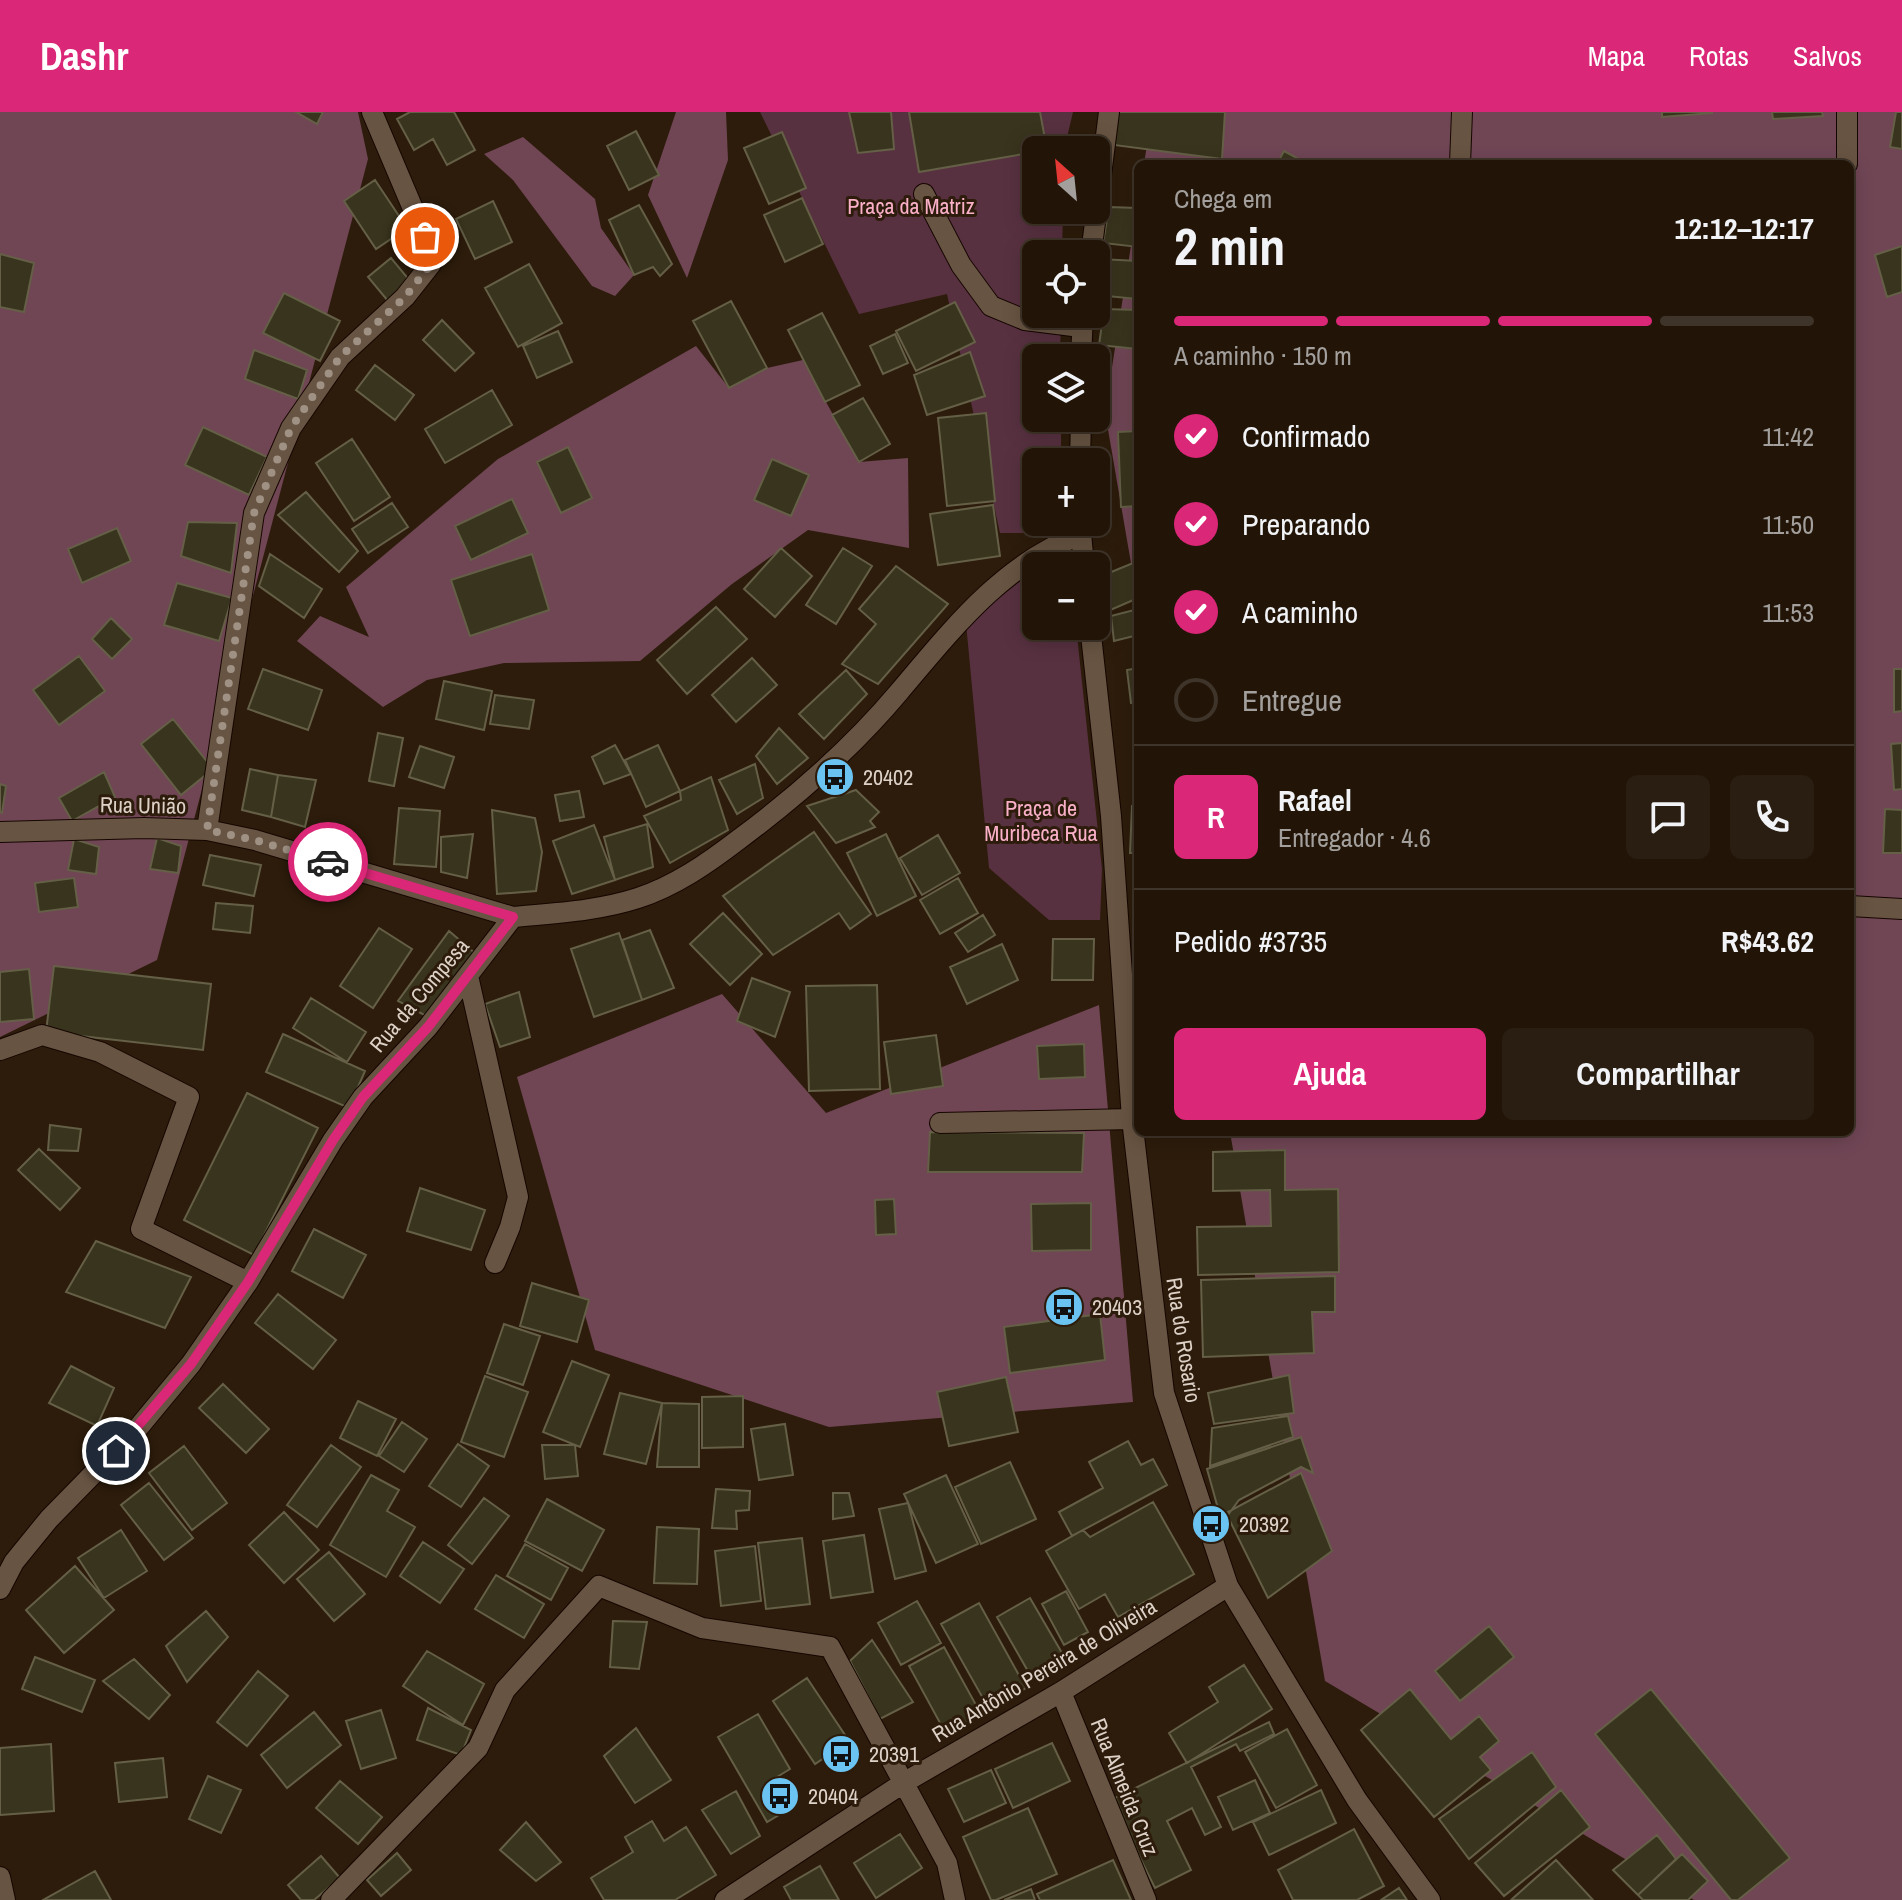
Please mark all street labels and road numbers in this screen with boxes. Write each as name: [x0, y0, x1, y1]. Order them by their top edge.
street label: Rua União: [100, 789, 186, 821]
street label: Rua da Compesa: [362, 932, 476, 1058]
street label: Rua do Rosario: [1159, 1275, 1209, 1405]
street label: Rua Antônio Pereira de Oliveira: [926, 1591, 1162, 1749]
street label: Rua Almeida Cruz: [1084, 1714, 1166, 1860]

